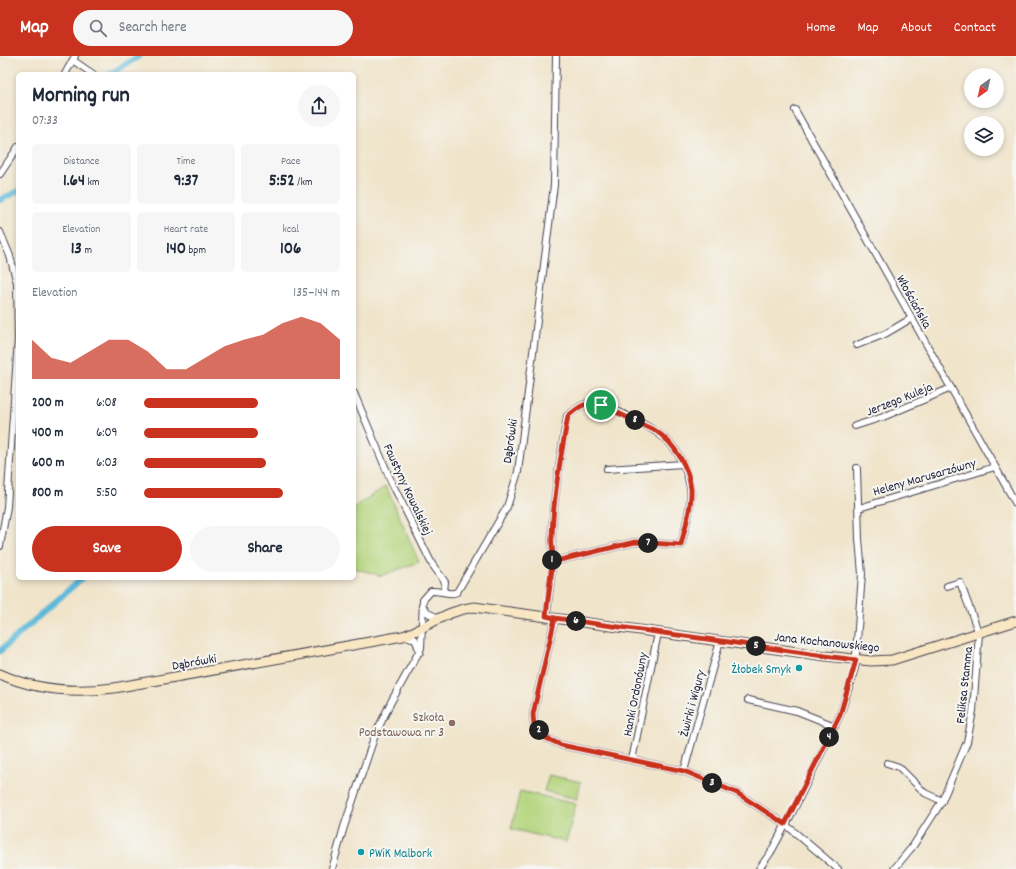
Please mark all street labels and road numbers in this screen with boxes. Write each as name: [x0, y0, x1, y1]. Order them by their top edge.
street label: Włościańska: [890, 272, 936, 333]
street label: Jerzego Kuleja: [864, 378, 937, 422]
street label: Dąbrówki: [499, 417, 524, 465]
street label: Faustyny Kowalskiej: [377, 441, 436, 539]
street label: Heleny Marusarzówny: [871, 454, 979, 502]
street label: Jana Kochanowskiego: [773, 629, 880, 658]
street label: Feliksa Stamma: [952, 645, 979, 725]
street label: Dąbrówki: [171, 650, 219, 677]
street label: Hanki Ordonówny: [619, 650, 654, 738]
street label: Żwirki i Wigury: [675, 667, 712, 739]

